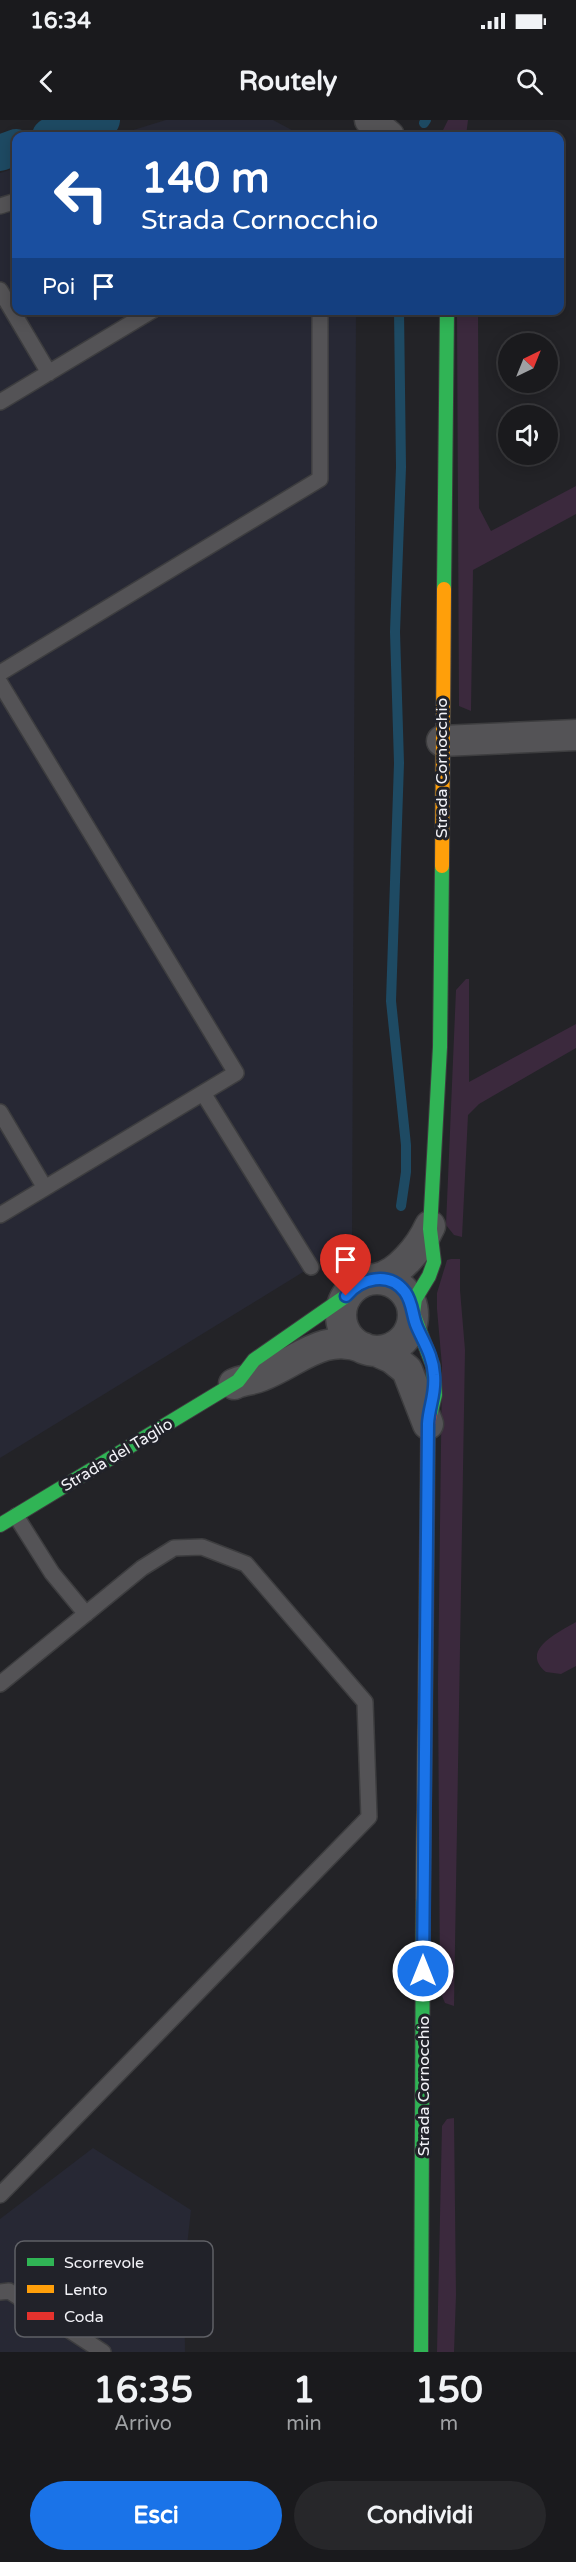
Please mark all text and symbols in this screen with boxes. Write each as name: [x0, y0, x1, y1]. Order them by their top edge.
text: 16:34: [30, 8, 91, 34]
icon: back: [30, 65, 63, 98]
text: Routely: [239, 65, 337, 98]
icon: search: [513, 65, 546, 98]
text: 140 m: [141, 153, 270, 204]
icon: left: [42, 156, 120, 234]
text: Strada Cornocchio: [141, 204, 378, 237]
icon: arrive: [87, 270, 120, 303]
text: Poi: [42, 274, 75, 300]
north arrow: [498, 333, 558, 393]
map controls: [498, 333, 558, 465]
button: sound: [498, 405, 558, 465]
street label: Strada Cornocchio: [432, 698, 452, 838]
pin: [320, 1234, 371, 1296]
icon: arrive: [329, 1243, 362, 1276]
street label: Strada del Taglio: [58, 1414, 176, 1496]
position arrow: [391, 1939, 455, 2003]
street label: Strada Cornocchio: [414, 2016, 434, 2156]
legend: [15, 2241, 213, 2337]
text: Scorrevole: [64, 2253, 144, 2273]
text: Lento: [64, 2280, 108, 2300]
text: Coda: [64, 2307, 104, 2327]
text: 16:35: [93, 2369, 193, 2412]
text: 1: [293, 2369, 315, 2412]
text: 150: [415, 2369, 483, 2412]
text: Arrivo: [114, 2412, 172, 2436]
text: min: [286, 2412, 322, 2436]
text: m: [440, 2412, 458, 2436]
button: Esci: [30, 2481, 282, 2550]
button: Condividi: [294, 2481, 546, 2550]

